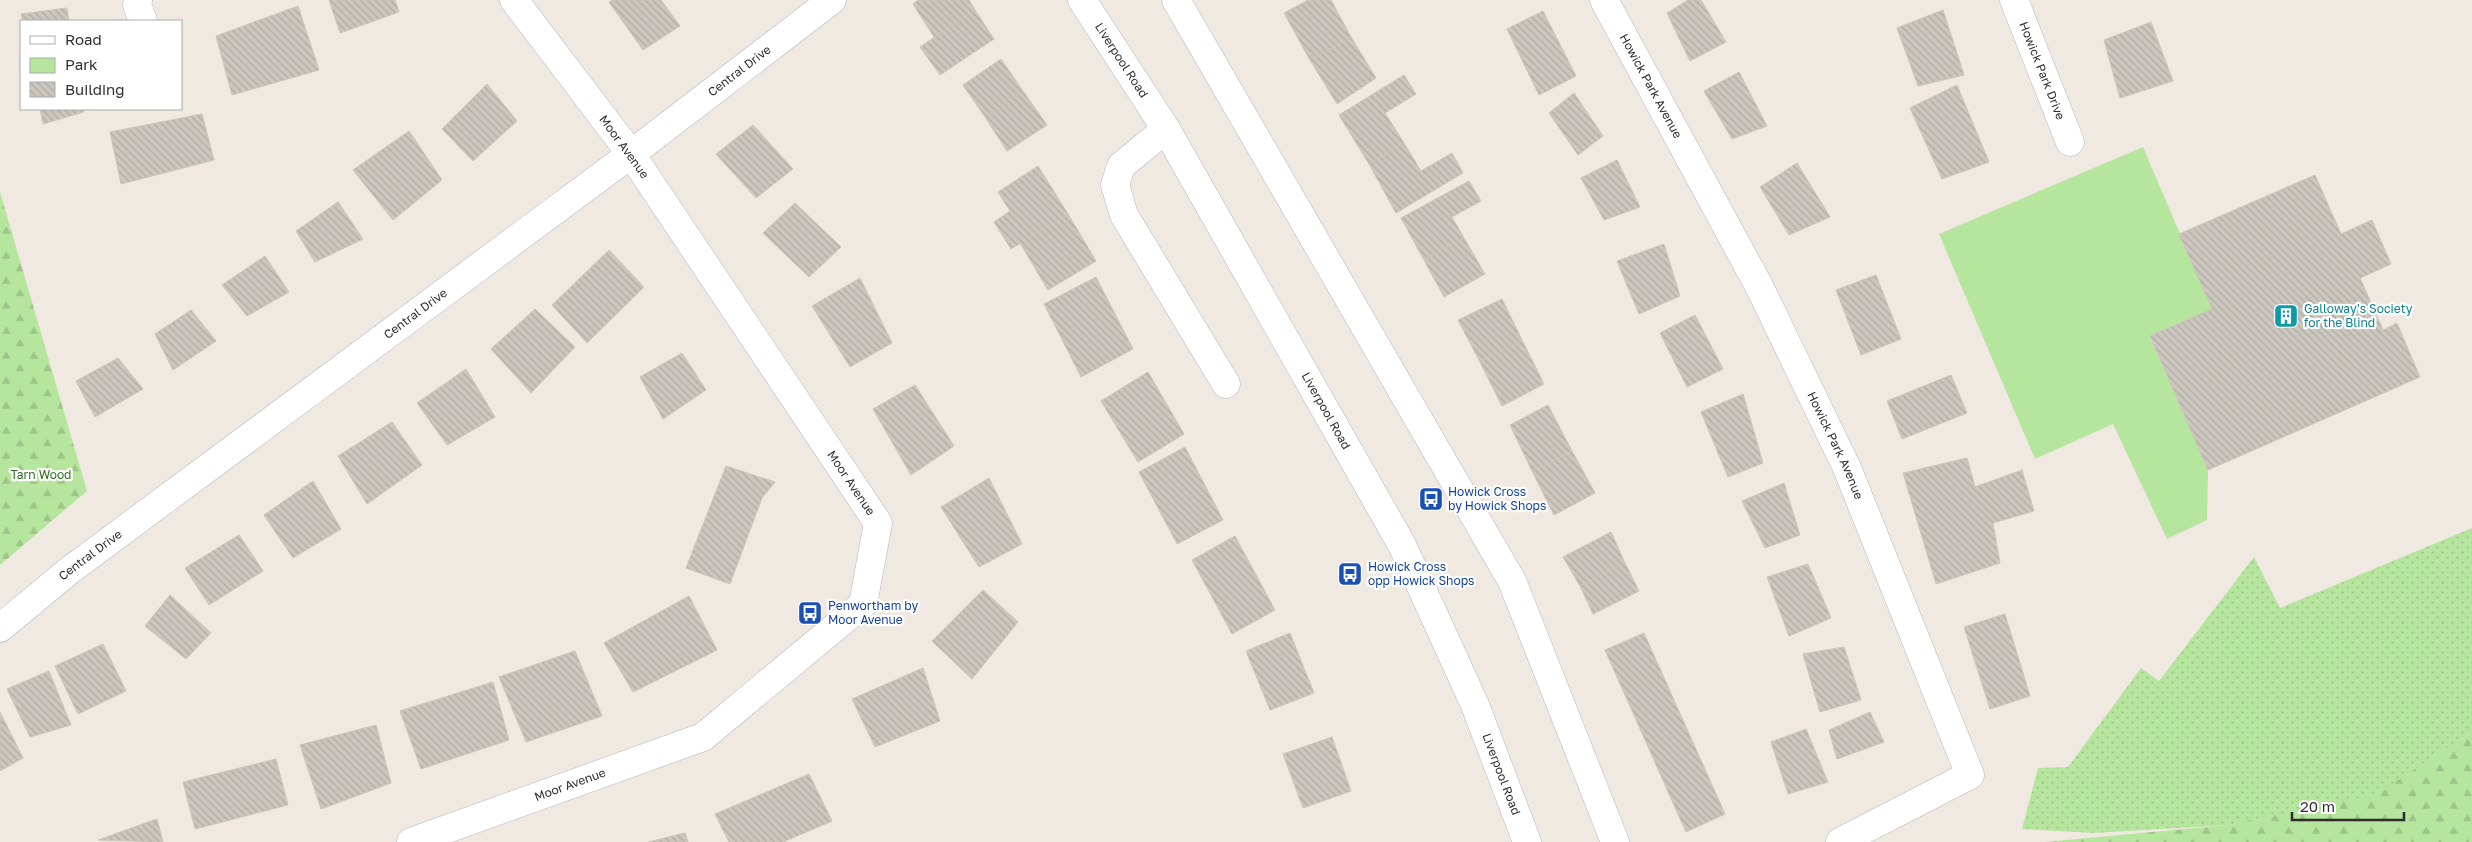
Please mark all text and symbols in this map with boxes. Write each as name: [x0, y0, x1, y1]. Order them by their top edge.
street label: Howick Park Drive: [2016, 19, 2068, 122]
legend: [20, 20, 182, 110]
street label: Liverpool Road: [1092, 20, 1152, 100]
text: Road: [65, 30, 102, 48]
street label: Howick Park Avenue: [1617, 31, 1686, 141]
street label: Central Drive: [705, 42, 774, 99]
text: Park: [65, 55, 98, 73]
text: Building: [65, 80, 125, 98]
street label: Moor Avenue: [596, 112, 652, 181]
street label: Central Drive: [381, 285, 450, 342]
place label: Galloway's Society for the Blind: [2304, 301, 2413, 330]
building icon: Galloway's Society for the Blind: [2273, 303, 2299, 329]
street label: Liverpool Road: [1299, 369, 1354, 452]
street label: Howick Park Avenue: [1804, 389, 1867, 501]
street label: Moor Avenue: [824, 448, 879, 518]
park label: Tarn Wood: [10, 467, 72, 482]
place label: Howick Cross by Howick Shops: [1448, 484, 1546, 513]
bus stop icon: Howick Cross by Howick Shops: [1418, 486, 1444, 512]
street label: Central Drive: [55, 526, 125, 583]
place label: Howick Cross opp Howick Shops: [1368, 559, 1474, 588]
bus stop icon: Howick Cross opp Howick Shops: [1337, 561, 1363, 587]
place label: Penwortham by Moor Avenue: [828, 598, 918, 627]
bus stop icon: Penwortham by Moor Avenue: [797, 600, 823, 626]
street label: Liverpool Road: [1479, 731, 1524, 817]
street label: Moor Avenue: [532, 765, 608, 804]
scale bar: [2292, 790, 2404, 822]
text: 20 m: [2300, 797, 2335, 815]

